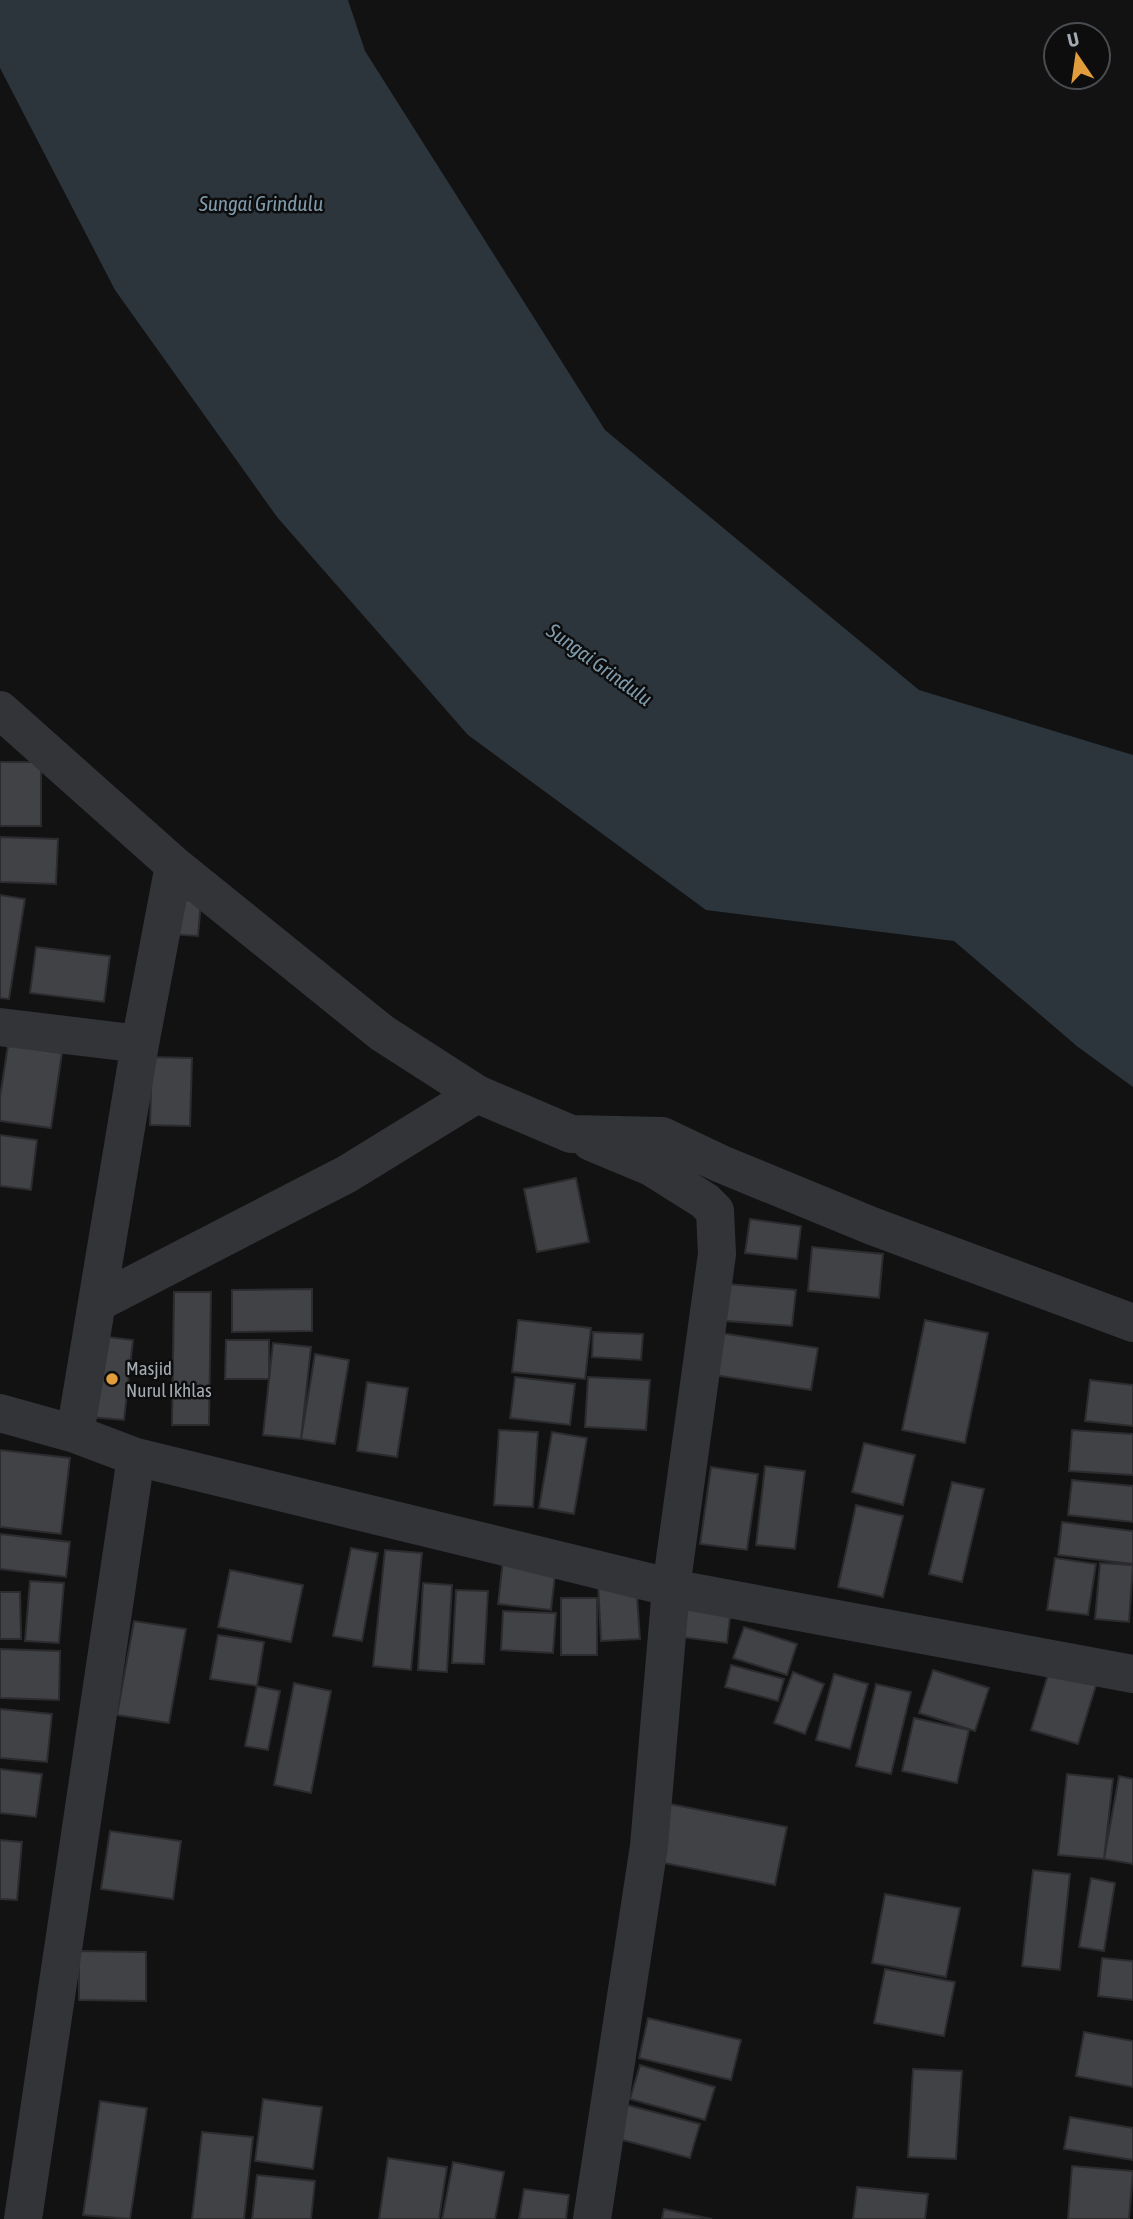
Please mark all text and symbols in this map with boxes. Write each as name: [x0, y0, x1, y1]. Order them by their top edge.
north arrow: [1042, 21, 1112, 91]
text: U: [1065, 27, 1081, 51]
water label: Sungai Grindulu: [198, 191, 323, 215]
water label: Sungai Grindulu: [542, 617, 657, 710]
place label: Masjid Nurul Ikhlas: [126, 1357, 212, 1401]
marker: Masjid Nurul Ikhlas: [104, 1371, 120, 1387]

